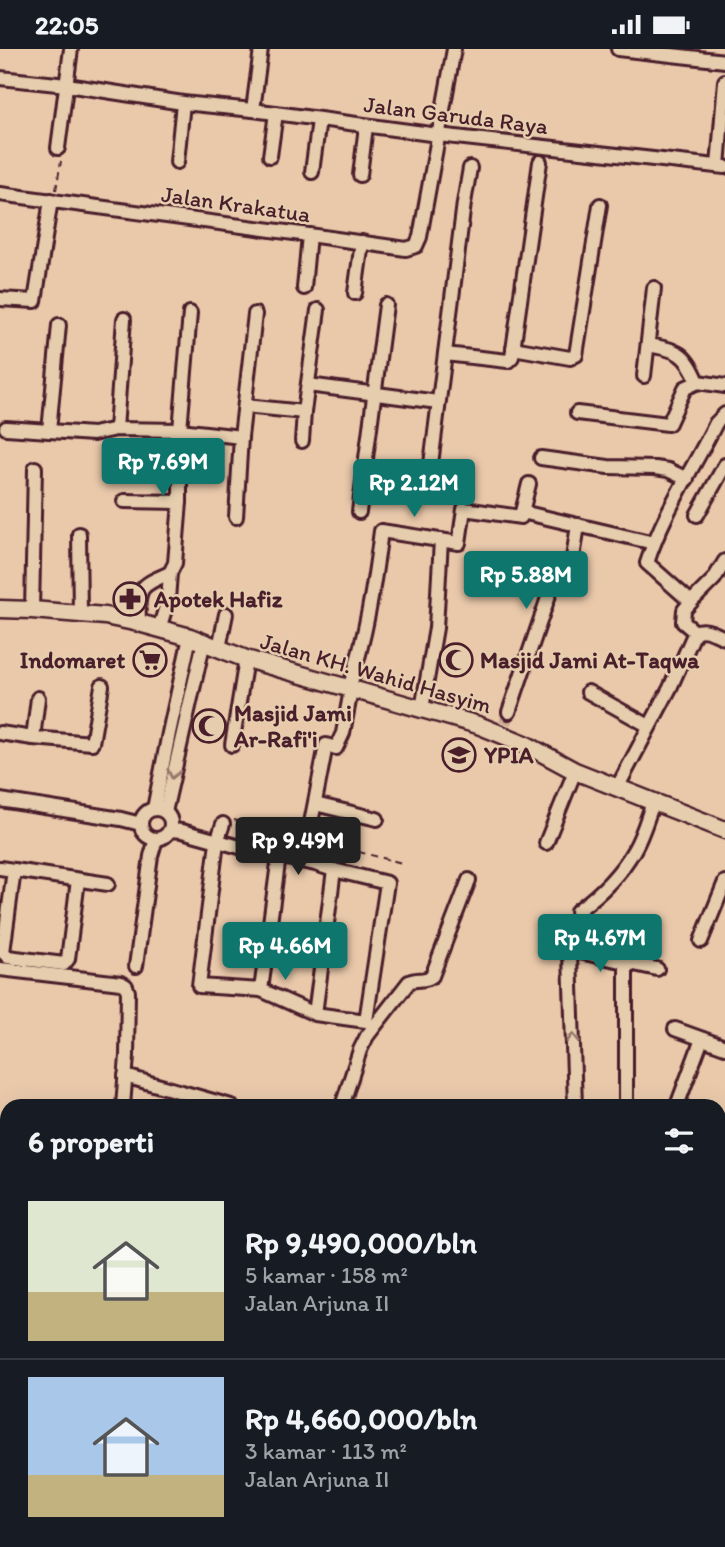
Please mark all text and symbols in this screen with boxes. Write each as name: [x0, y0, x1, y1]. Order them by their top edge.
text: 22:05: [35, 9, 98, 41]
street label: Jalan Garuda Raya: [362, 90, 550, 140]
street label: Jalan Krakatua: [160, 180, 312, 228]
pin: Rp 7.69M: [91, 439, 235, 498]
text: Rp 7.69M: [118, 447, 208, 475]
pin: Rp 2.12M: [342, 459, 486, 519]
text: Rp 2.12M: [369, 468, 459, 496]
pin: Rp 5.88M: [454, 552, 598, 611]
text: Rp 5.88M: [480, 560, 572, 588]
pharmacy icon: Apotek Hafiz: [111, 580, 149, 618]
place label: Apotek Hafiz: [153, 585, 283, 613]
street label: Jalan KH. Wahid Hasyim: [257, 627, 495, 720]
supermarket icon: Indomaret: [131, 641, 169, 679]
mosque icon: Masjid Jami At-Taqwa: [437, 641, 475, 679]
place label: Indomaret: [20, 646, 125, 674]
place label: Masjid Jami At-Taqwa: [480, 646, 700, 674]
place label: Masjid Jami Ar-Rafi'i: [233, 699, 352, 753]
mosque icon: Masjid Jami Ar-Rafi'i: [190, 707, 228, 745]
school or university icon: YPIA: [440, 736, 478, 774]
place label: YPIA: [483, 741, 534, 769]
one-way arrow: [167, 768, 182, 780]
pin: Rp 9.49M: [226, 817, 370, 877]
text: Rp 9.49M: [252, 826, 344, 854]
pin: Rp 4.67M: [528, 915, 672, 974]
pin: Rp 4.66M: [213, 923, 357, 982]
text: Rp 4.67M: [554, 923, 646, 951]
text: Rp 4.66M: [238, 931, 332, 959]
one-way arrow: [565, 1032, 580, 1043]
icon: filters: [660, 1122, 698, 1160]
text: 6 properti: [28, 1123, 154, 1160]
text: Rp 9,490,000/bln: [245, 1224, 477, 1261]
icon: home: [84, 1229, 168, 1313]
text: 5 kamar · 158 m²: [245, 1261, 408, 1289]
text: Jalan Arjuna II: [245, 1289, 389, 1317]
text: Rp 4,660,000/bln: [245, 1400, 477, 1437]
icon: home: [84, 1405, 168, 1489]
text: 3 kamar · 113 m²: [245, 1437, 407, 1465]
text: Jalan Arjuna II: [245, 1465, 389, 1493]

